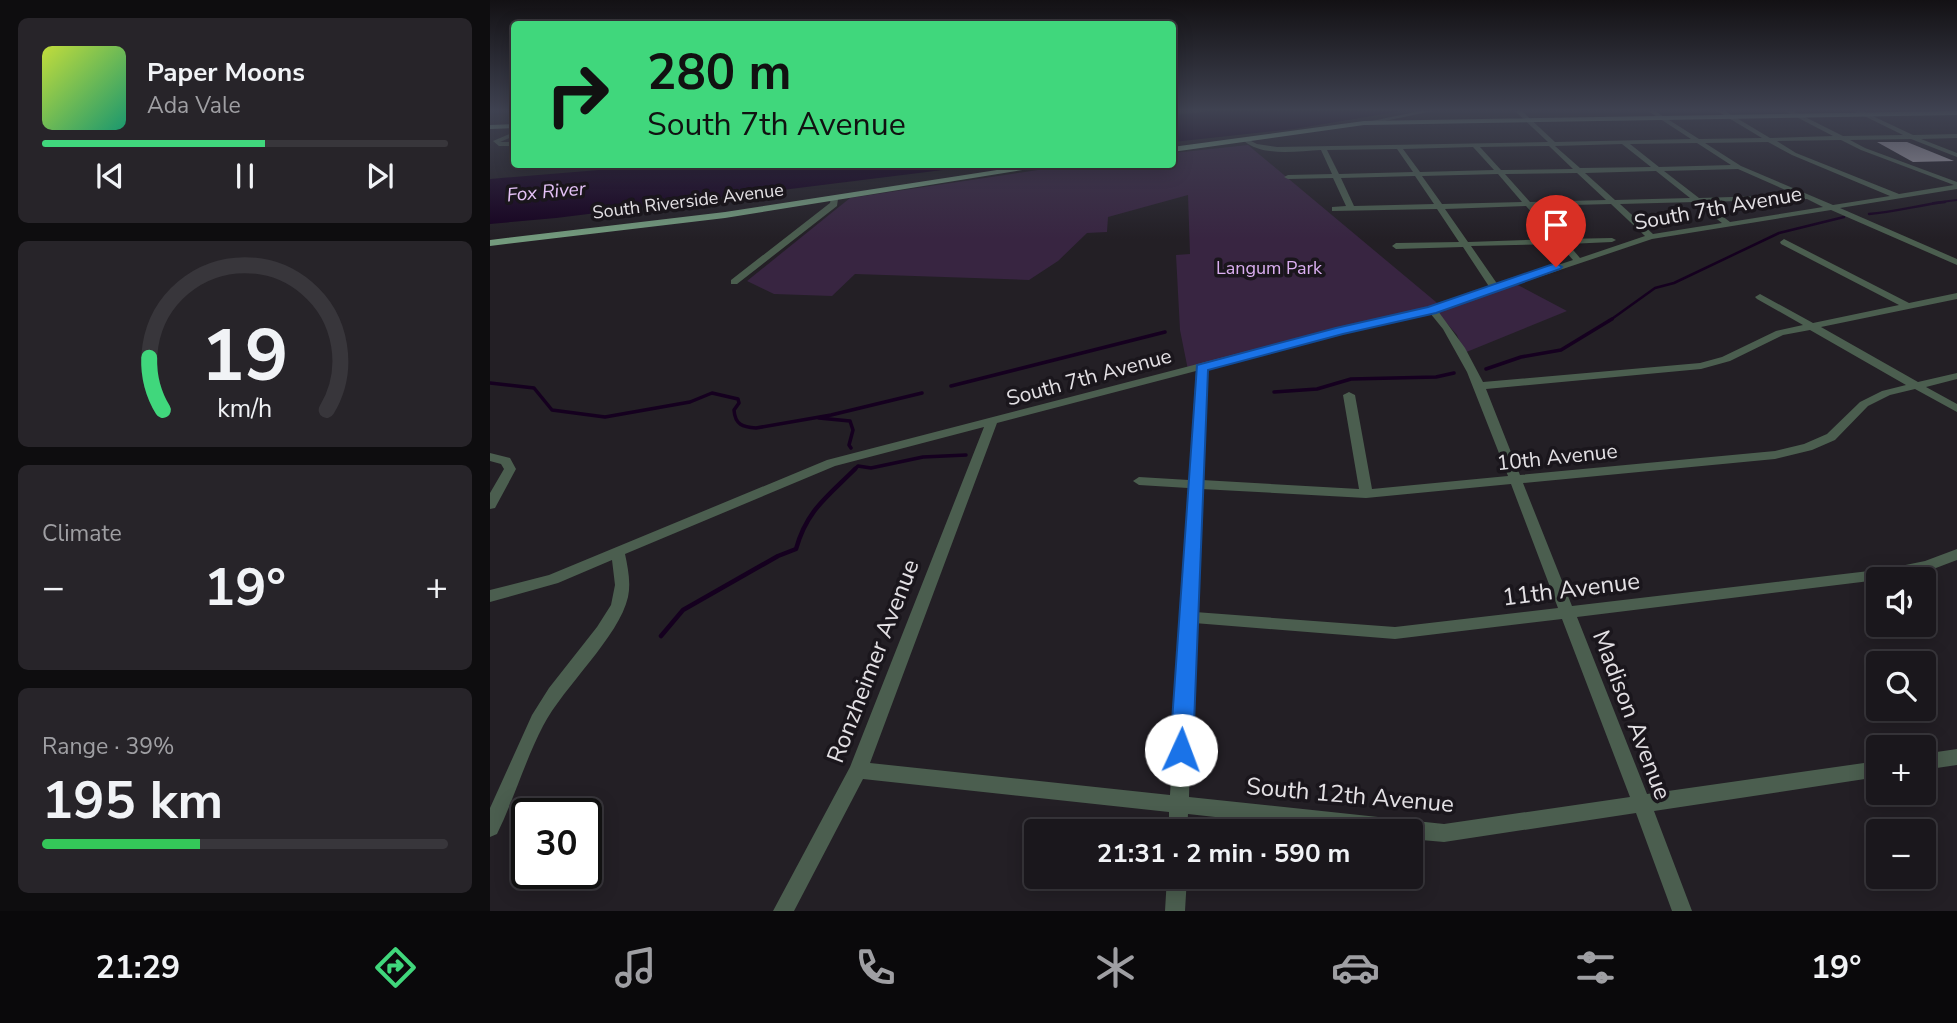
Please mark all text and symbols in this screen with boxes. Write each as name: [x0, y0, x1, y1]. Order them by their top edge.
text: 280 m: [647, 39, 791, 106]
icon: right: [532, 49, 623, 140]
text: Paper Moons: [147, 55, 305, 90]
text: Ada Vale: [147, 90, 241, 121]
text: South 7th Avenue: [647, 103, 906, 146]
icon: previous: [91, 157, 129, 195]
icon: pause: [226, 157, 264, 195]
icon: next: [361, 157, 399, 195]
water label: Fox River: [506, 176, 588, 208]
street label: South Riverside Avenue: [591, 177, 785, 225]
street label: South 7th Avenue: [1632, 179, 1804, 237]
pin: [1526, 195, 1586, 267]
icon: arrive: [1537, 206, 1575, 244]
park label: Langum Park: [1216, 256, 1323, 280]
text: 19: [201, 306, 289, 406]
street label: South 7th Avenue: [1003, 342, 1175, 412]
text: km/h: [217, 392, 273, 426]
street label: 10th Avenue: [1495, 437, 1619, 477]
text: Climate: [42, 518, 122, 549]
text: 19°: [204, 552, 286, 623]
street label: Ronzheimer Avenue: [819, 555, 927, 767]
text: −: [42, 562, 65, 613]
text: +: [425, 562, 448, 613]
street label: 11th Avenue: [1500, 565, 1642, 613]
map controls: [1866, 567, 1936, 889]
button: sound: [1866, 567, 1936, 637]
street label: Madison Avenue: [1585, 626, 1679, 804]
button: search: [1866, 651, 1936, 721]
position arrow: [1144, 713, 1218, 787]
text: Range · 39%: [42, 731, 174, 762]
button: +: [1866, 735, 1936, 805]
text: 195 km: [42, 765, 223, 836]
street label: South 12th Avenue: [1245, 770, 1455, 820]
speed limit sign: 30: [511, 798, 602, 889]
button: −: [1866, 819, 1936, 889]
text: 21:31 · 2 min · 590 m: [1097, 836, 1350, 871]
icon: directions: [371, 943, 420, 992]
icon: music: [611, 943, 660, 992]
icon: phone: [851, 943, 900, 992]
icon: climate: [1091, 943, 1140, 992]
icon: car: [1331, 943, 1380, 992]
icon: filters: [1571, 943, 1620, 992]
text: 21:29: [95, 946, 180, 989]
text: 19°: [1811, 946, 1861, 989]

